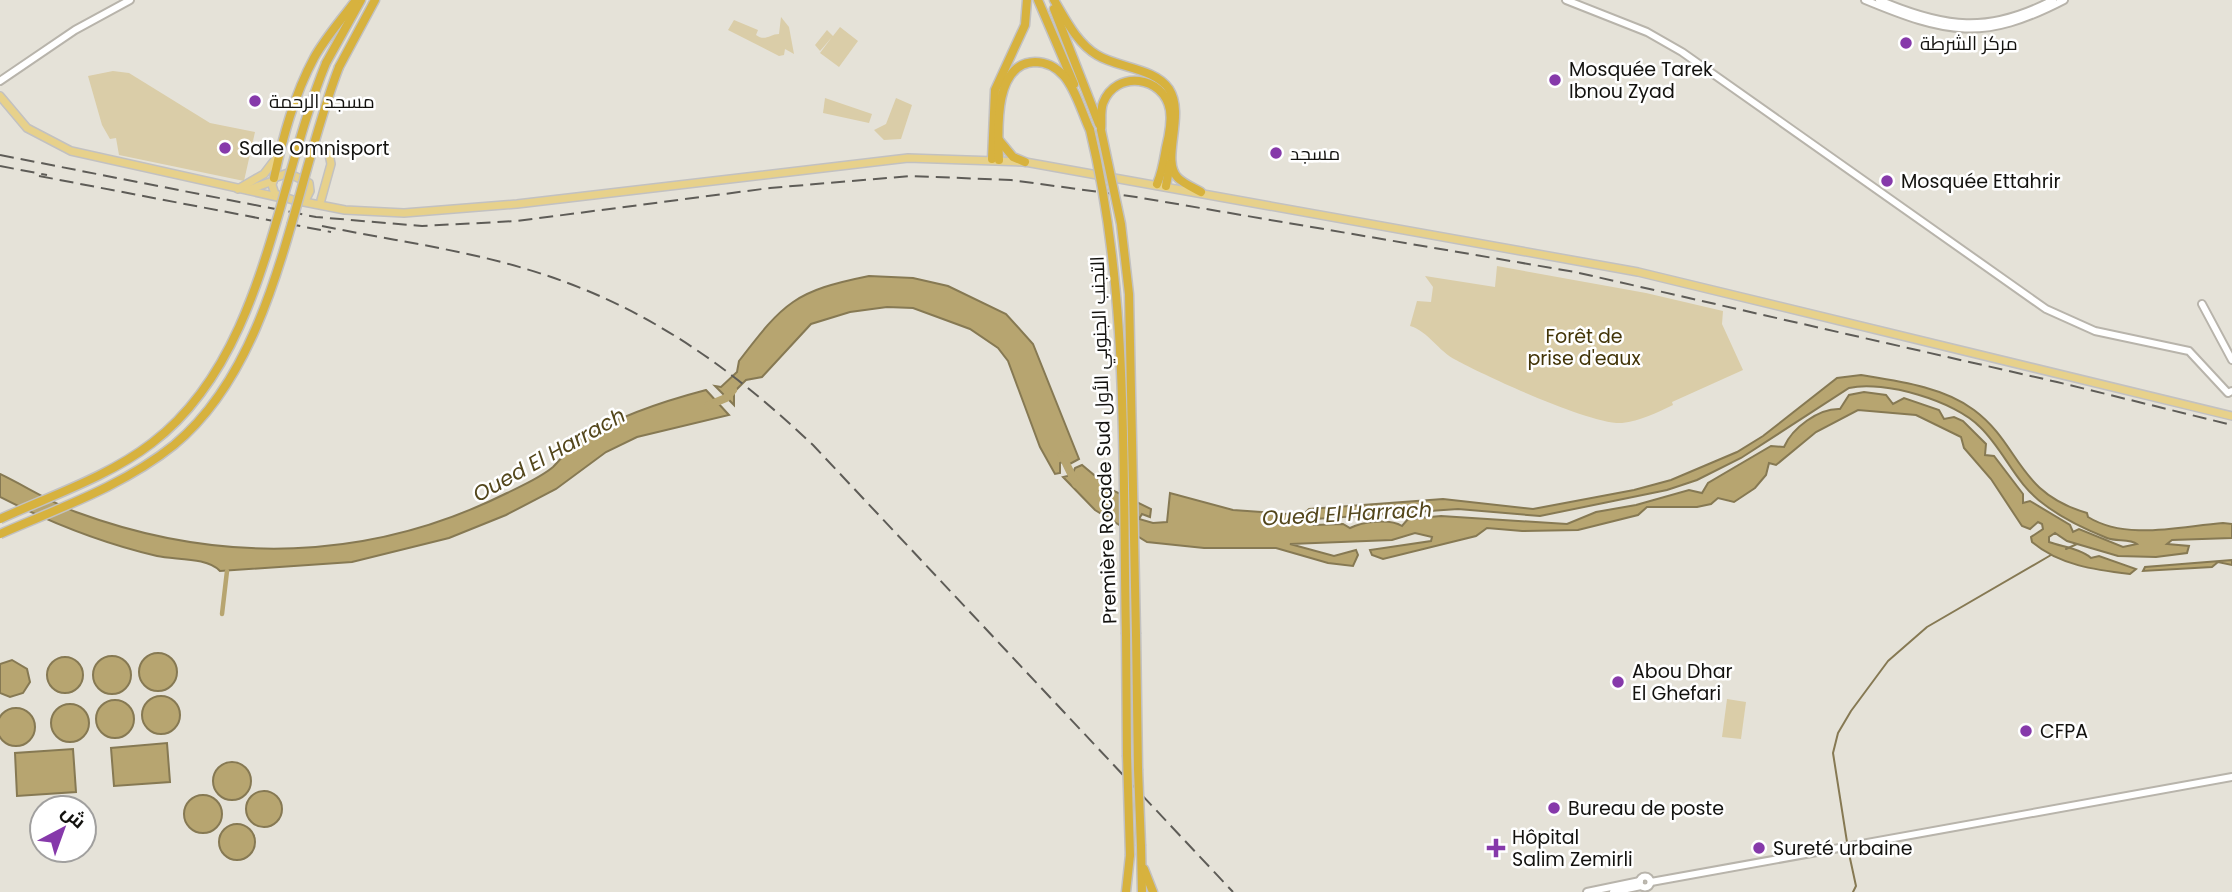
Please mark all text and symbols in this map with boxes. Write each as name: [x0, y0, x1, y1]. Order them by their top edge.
place label: مركز الشرطة: [1920, 30, 2018, 57]
marker: مركز الشرطة: [1898, 35, 1914, 51]
place label: Mosquée Tarek Ibnou Zyad: [1569, 56, 1713, 105]
marker: Mosquée Tarek Ibnou Zyad: [1547, 72, 1563, 88]
place label: مسجد الرحمة: [269, 88, 375, 115]
marker: مسجد الرحمة: [247, 93, 263, 109]
place label: Salle Omnisport: [239, 135, 390, 162]
marker: Salle Omnisport: [217, 140, 233, 156]
place label: مسجد: [1290, 140, 1340, 167]
marker: مسجد: [1268, 145, 1284, 161]
place label: Mosquée Ettahrir: [1901, 168, 2061, 195]
marker: Mosquée Ettahrir: [1879, 173, 1895, 189]
street label: Première Rocade Sud التجنب الجنوبي الأول: [1084, 256, 1124, 624]
park label: Forêt de prise d'eaux: [1527, 323, 1641, 372]
water label: Oued El Harrach: [467, 401, 630, 509]
water label: Oued El Harrach: [1261, 495, 1433, 532]
place label: Abou Dhar El Ghefari: [1632, 658, 1733, 707]
marker: Abou Dhar El Ghefari: [1610, 674, 1626, 690]
place label: CFPA: [2040, 718, 2088, 745]
marker: CFPA: [2018, 723, 2034, 739]
north arrow: [28, 794, 98, 864]
place label: Bureau de poste: [1568, 795, 1724, 822]
text: ش: [56, 798, 92, 835]
marker: Bureau de poste: [1546, 800, 1562, 816]
place label: Hôpital Salim Zemirli: [1512, 824, 1633, 873]
place label: Sureté urbaine: [1773, 835, 1913, 862]
marker: Hôpital Salim Zemirli: [1486, 838, 1506, 858]
marker: Sureté urbaine: [1751, 840, 1767, 856]

